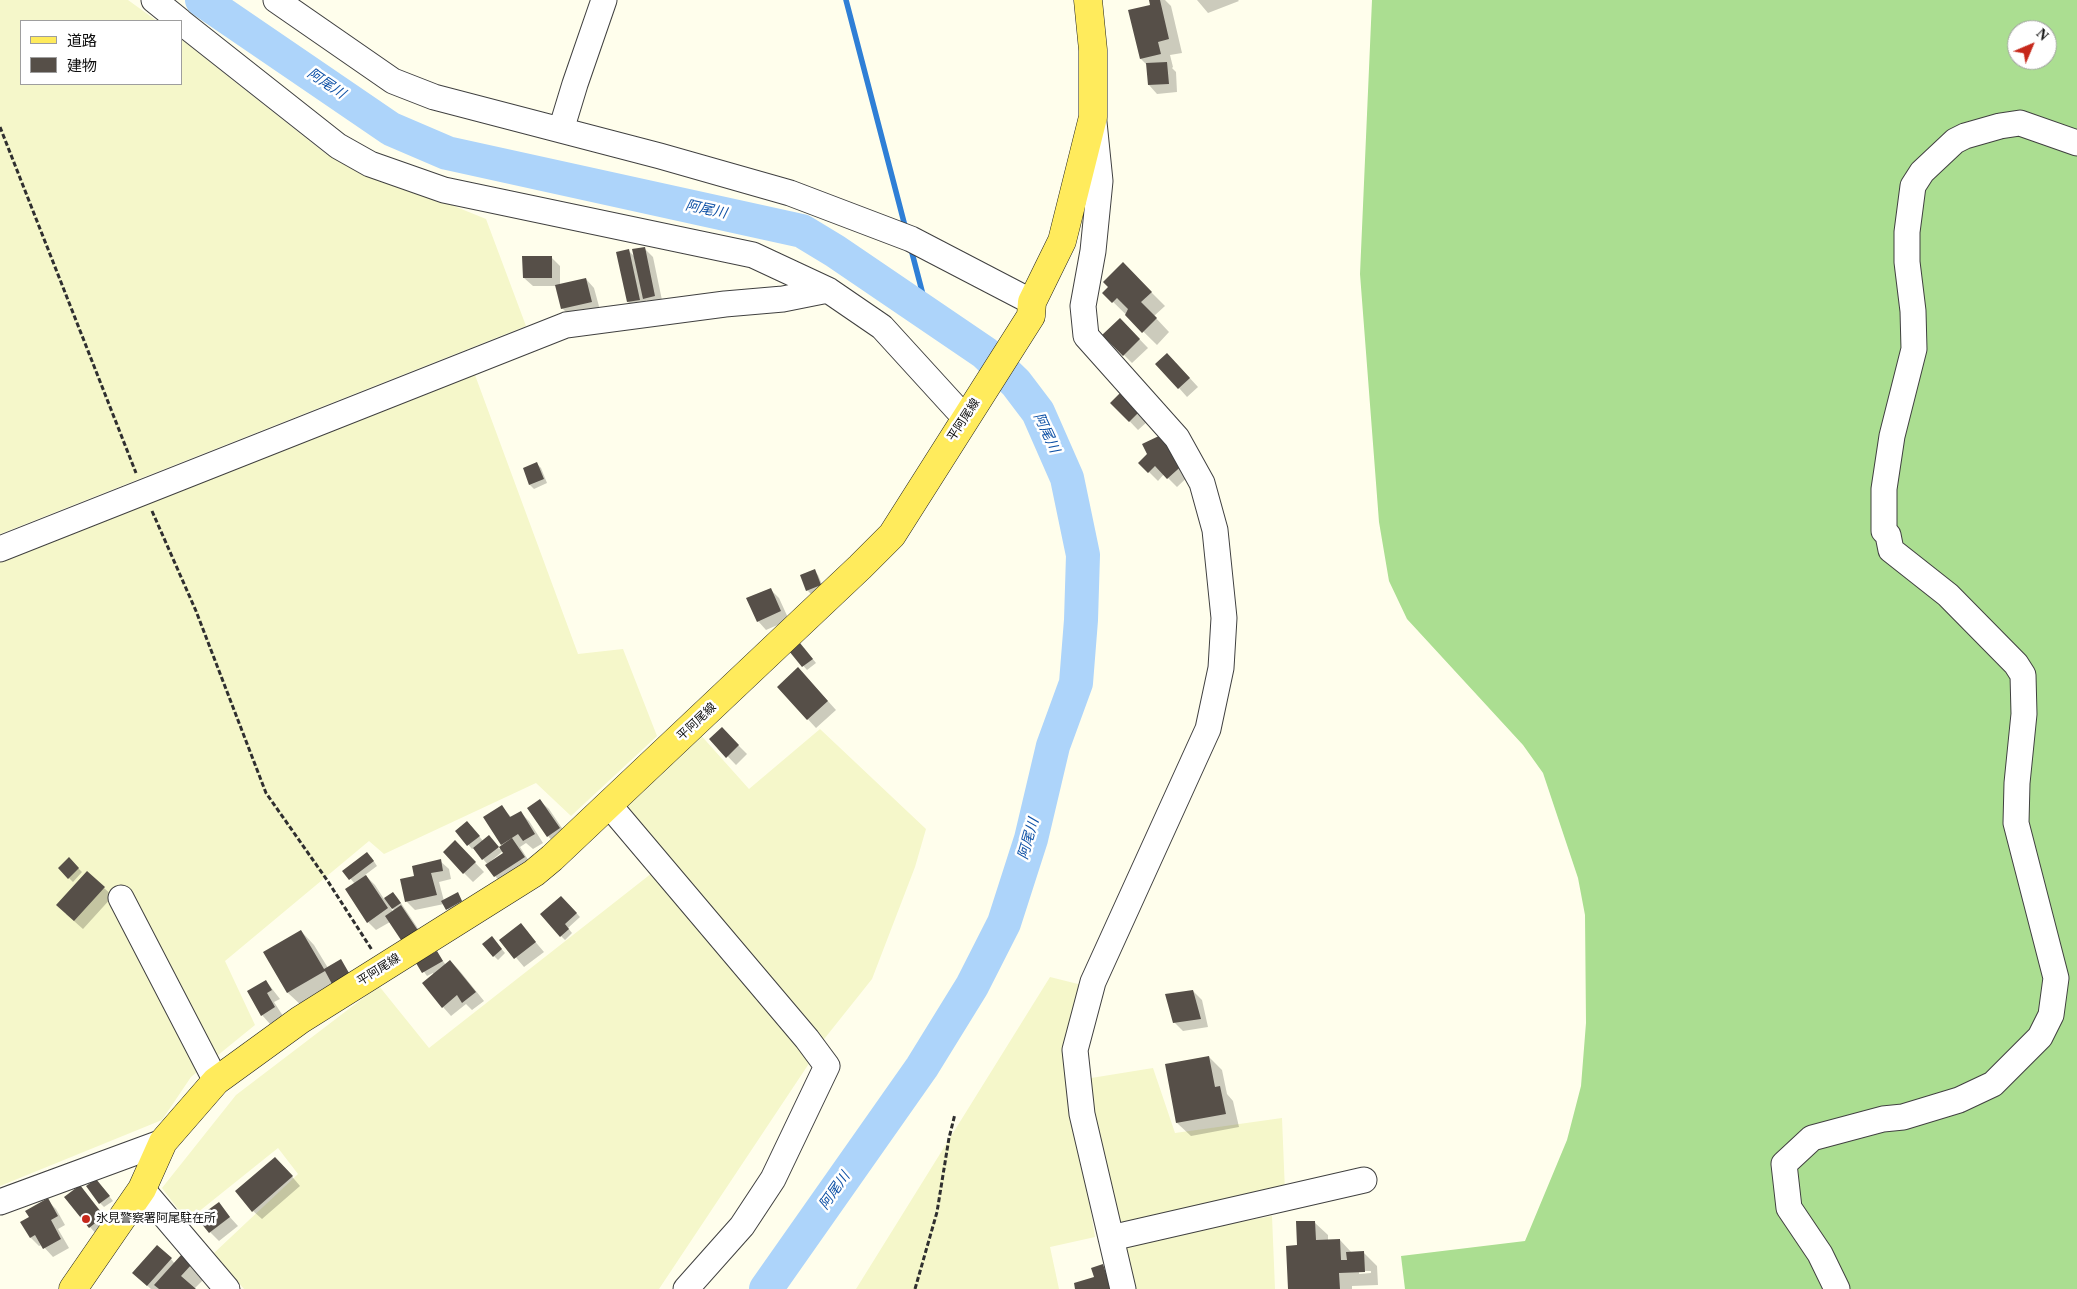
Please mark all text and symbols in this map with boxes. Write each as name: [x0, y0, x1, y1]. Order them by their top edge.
legend: [20, 20, 182, 85]
north arrow: [2007, 20, 2057, 70]
text: N: [2033, 26, 2051, 44]
text: 道路: [67, 33, 97, 49]
text: 建物: [67, 58, 97, 74]
water label: 阿尾川: [304, 65, 348, 103]
water label: 阿尾川: [684, 197, 728, 223]
street label: 平阿尾線: [945, 396, 983, 444]
water label: 阿尾川: [1030, 410, 1062, 456]
street label: 平阿尾線: [675, 700, 719, 744]
water label: 阿尾川: [1015, 816, 1043, 862]
street label: 平阿尾線: [355, 951, 403, 989]
water label: 阿尾川: [816, 1169, 854, 1213]
place label: 氷見警察署阿尾駐在所: [96, 1212, 216, 1226]
marker: 氷見警察署阿尾駐在所: [80, 1213, 92, 1225]

